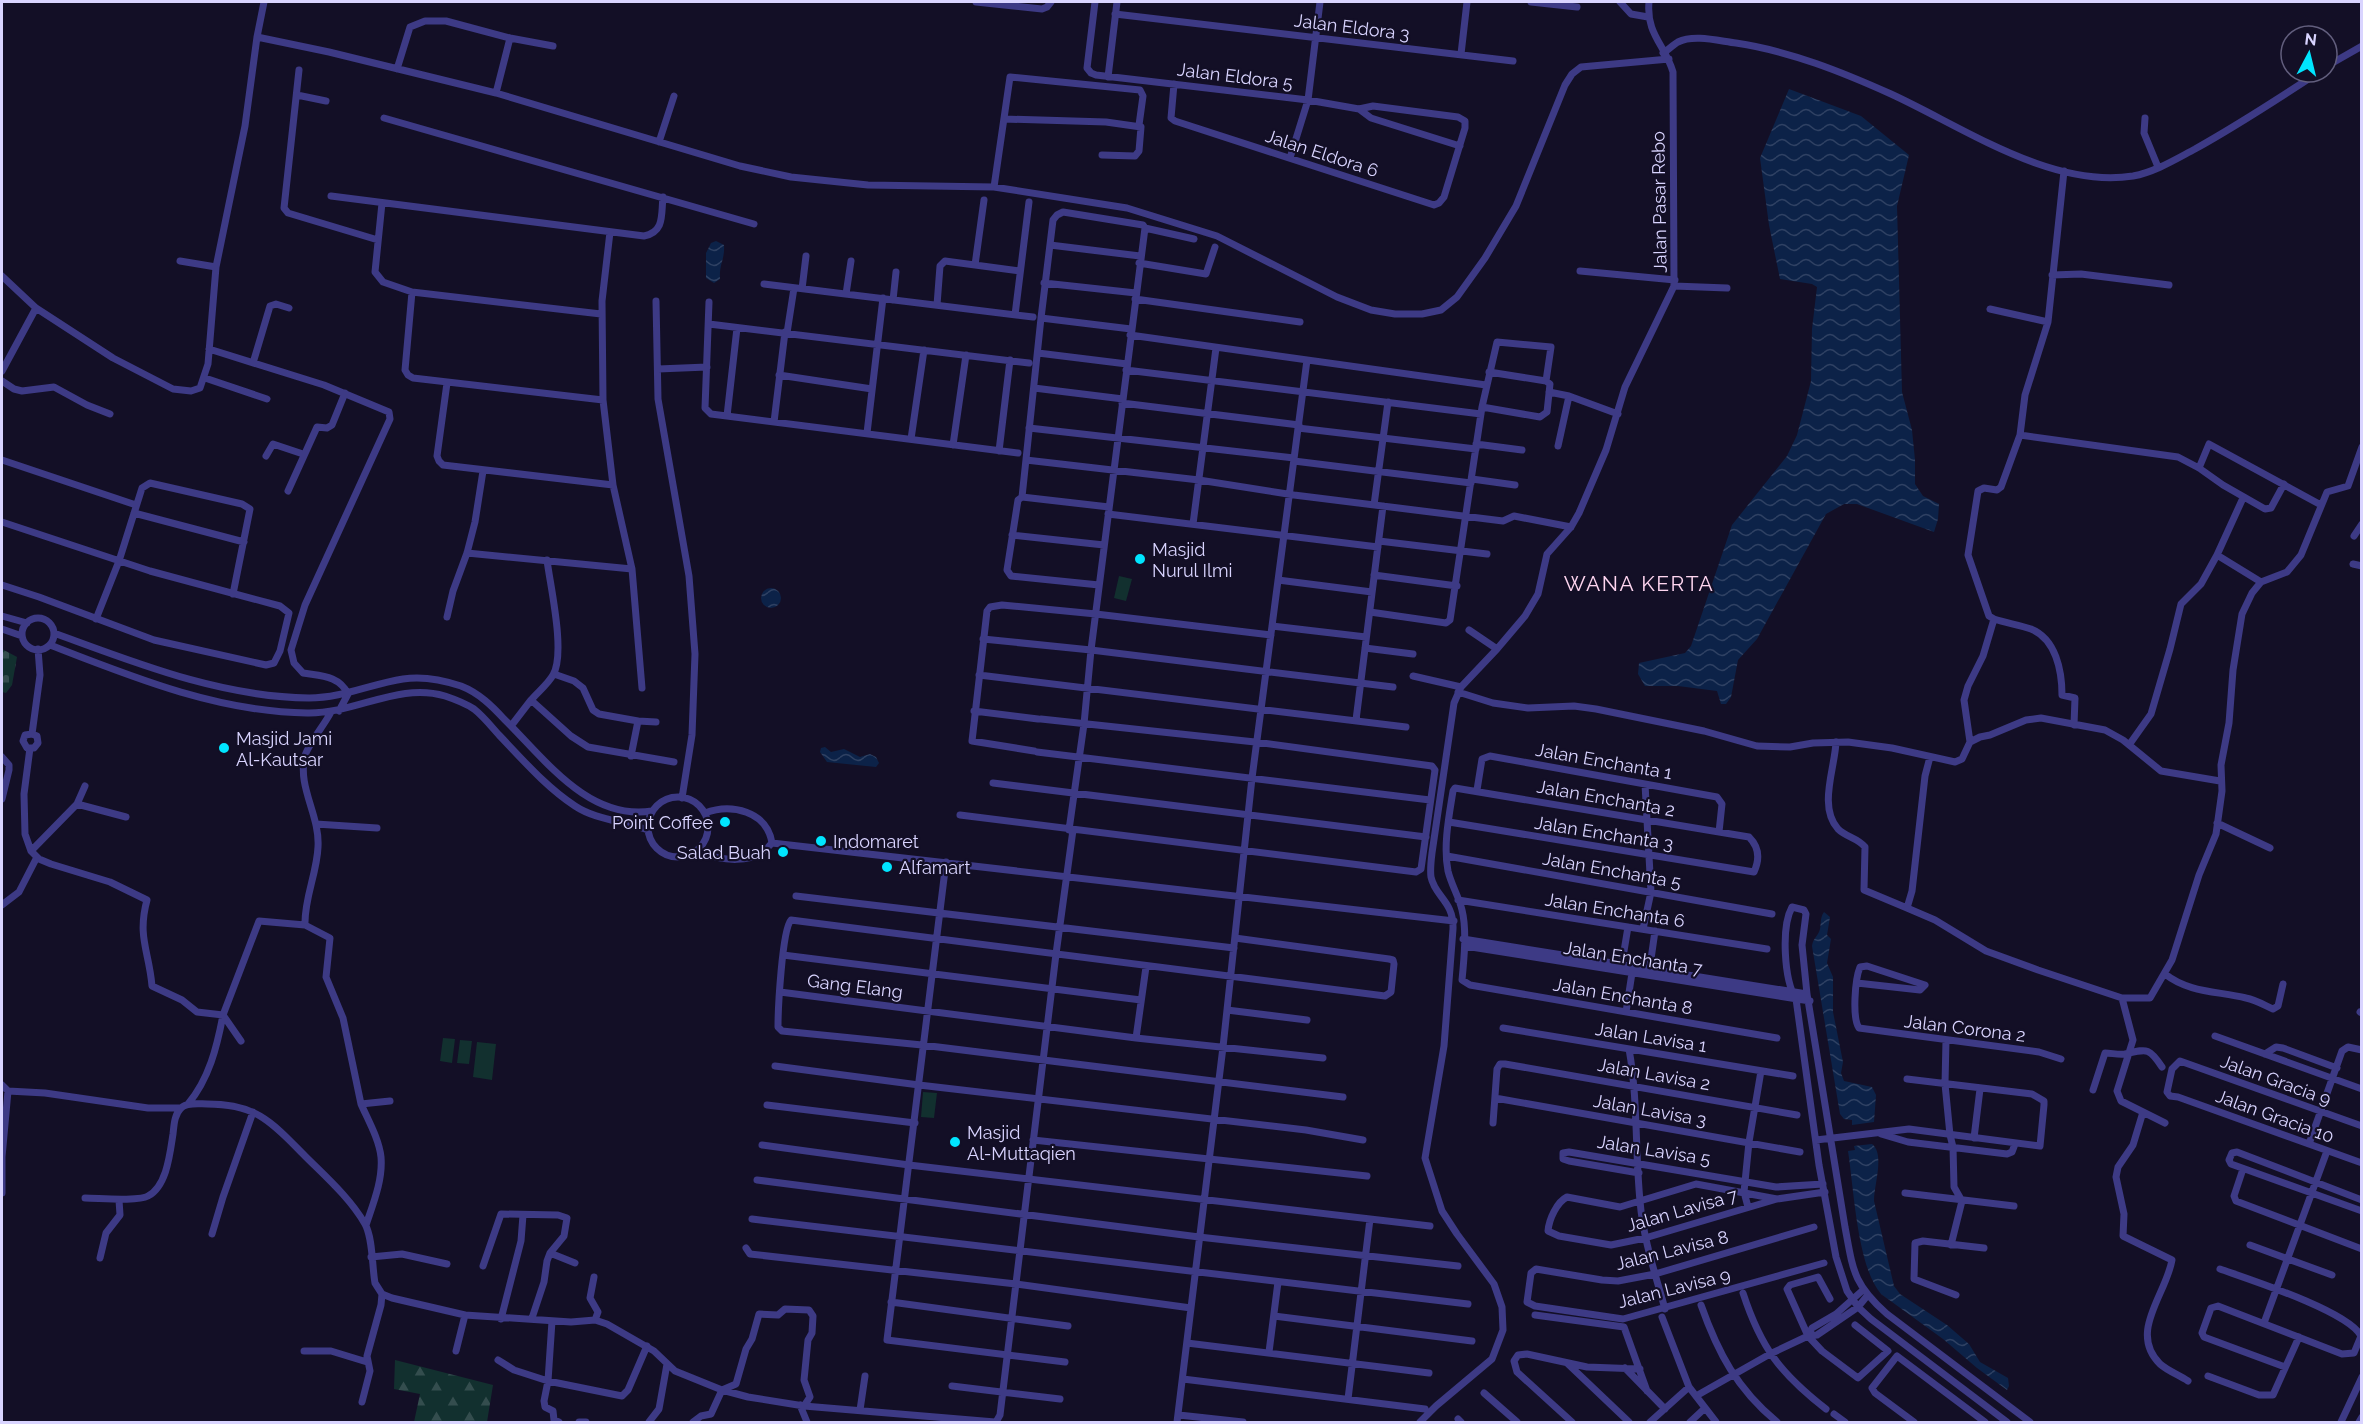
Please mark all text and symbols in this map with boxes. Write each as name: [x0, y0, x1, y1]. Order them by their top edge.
street label: Jalan Eldora 3: [1293, 9, 1411, 45]
north arrow: [2279, 24, 2339, 84]
text: N: [2304, 29, 2318, 50]
street label: Jalan Eldora 5: [1176, 58, 1294, 94]
street label: Jalan Eldora 6: [1263, 125, 1381, 181]
street label: Jalan Pasar Rebo: [1647, 131, 1671, 273]
place label: Masjid Nurul Ilmi: [1152, 539, 1232, 581]
marker: Masjid Nurul Ilmi: [1133, 552, 1147, 566]
district label: WANA KERTA: [1564, 571, 1714, 596]
place label: Masjid Jami Al-Kautsar: [236, 728, 332, 770]
street label: Jalan Enchanta 1: [1534, 739, 1674, 783]
marker: Masjid Jami Al-Kautsar: [217, 741, 231, 755]
street label: Jalan Enchanta 2: [1535, 776, 1677, 820]
place label: Point Coffee: [612, 812, 713, 833]
street label: Jalan Enchanta 3: [1533, 812, 1675, 854]
marker: Point Coffee: [718, 815, 732, 829]
place label: Indomaret: [833, 831, 919, 852]
marker: Indomaret: [814, 834, 828, 848]
place label: Salad Buah: [677, 842, 771, 863]
marker: Salad Buah: [776, 845, 790, 859]
street label: Jalan Enchanta 5: [1541, 847, 1683, 893]
place label: Alfamart: [899, 857, 970, 878]
marker: Alfamart: [880, 860, 894, 874]
street label: Jalan Enchanta 6: [1544, 889, 1687, 931]
street label: Jalan Enchanta 7: [1562, 937, 1704, 979]
street label: Gang Elang: [806, 970, 904, 1002]
street label: Jalan Enchanta 8: [1552, 973, 1694, 1019]
street label: Jalan Corona 2: [1903, 1010, 2027, 1046]
street label: Jalan Lavisa 1: [1594, 1018, 1708, 1056]
street label: Jalan Gracia 9: [2218, 1050, 2334, 1110]
street label: Jalan Lavisa 2: [1596, 1054, 1712, 1094]
street label: Jalan Gracia 10: [2213, 1085, 2337, 1147]
street label: Jalan Lavisa 3: [1592, 1090, 1708, 1130]
place label: Masjid Al-Muttaqien: [967, 1122, 1076, 1164]
street label: Jalan Lavisa 5: [1596, 1131, 1712, 1169]
marker: Masjid Al-Muttaqien: [948, 1135, 962, 1149]
street label: Jalan Lavisa 7: [1624, 1184, 1740, 1236]
street label: Jalan Lavisa 8: [1613, 1226, 1731, 1274]
street label: Jalan Lavisa 9: [1616, 1264, 1732, 1312]

